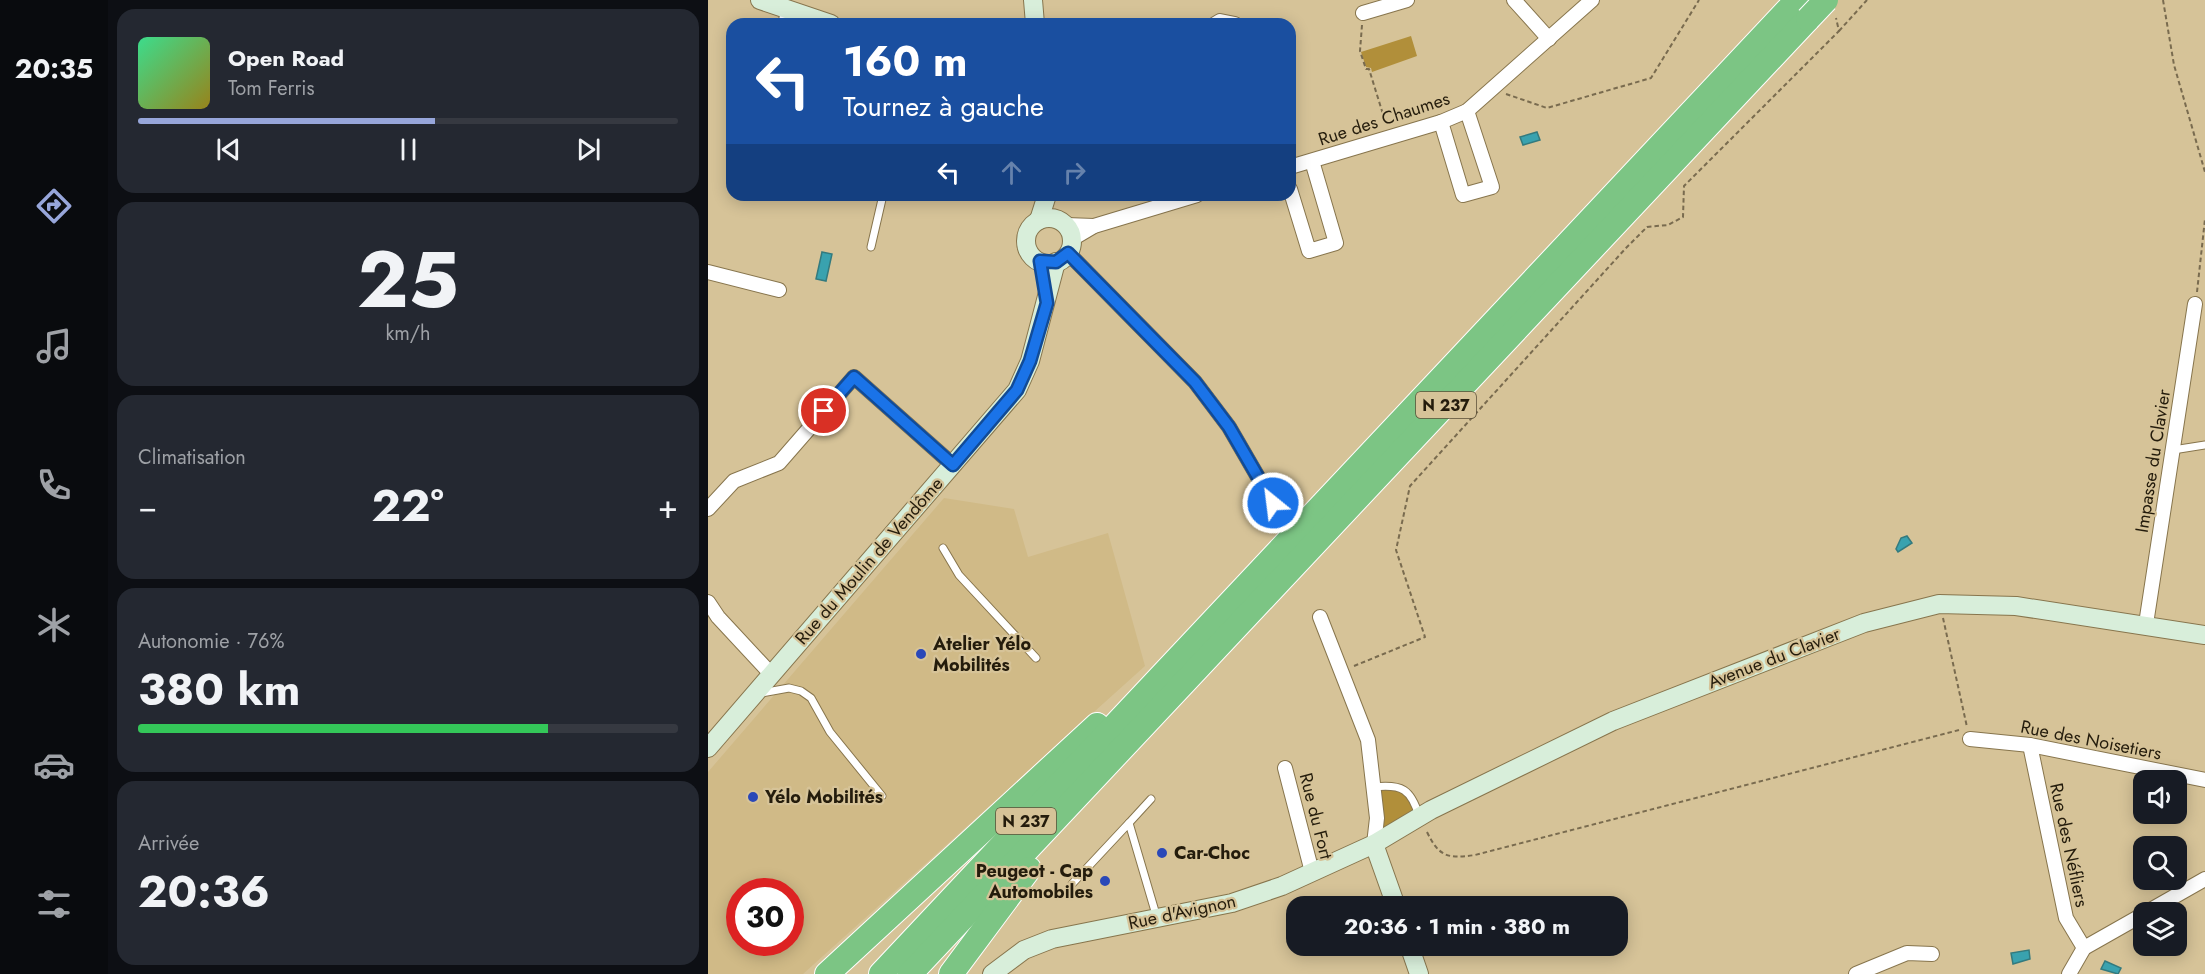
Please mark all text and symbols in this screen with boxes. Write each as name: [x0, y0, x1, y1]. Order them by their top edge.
text: 160 m: [843, 31, 967, 92]
text: Open Road: [228, 42, 344, 74]
icon: left: [744, 42, 822, 120]
text: 20:35: [15, 49, 93, 88]
text: Tom Ferris: [228, 74, 315, 103]
street label: Rue des Chaumes: [1315, 85, 1453, 153]
text: Tournez à gauche: [843, 87, 1044, 126]
icon: previous: [212, 133, 245, 166]
icon: pause: [392, 133, 425, 166]
icon: next: [572, 133, 605, 166]
icon: left: [932, 156, 965, 189]
icon: ahead: [995, 156, 1028, 189]
icon: right: [1058, 156, 1091, 189]
icon: directions: [33, 185, 75, 227]
text: 25: [357, 224, 459, 336]
text: km/h: [385, 319, 431, 348]
icon: music: [33, 325, 75, 367]
pin: [798, 385, 849, 436]
street label: Impasse du Clavier: [2129, 387, 2177, 535]
road number: N 237: [1416, 392, 1476, 418]
icon: arrive: [807, 394, 840, 427]
text: Climatisation: [138, 443, 246, 472]
icon: phone: [33, 464, 75, 506]
position arrow: [1241, 471, 1305, 535]
street label: Rue du Moulin de Vendôme: [789, 472, 949, 650]
text: 22°: [371, 473, 444, 538]
text: −: [138, 483, 157, 530]
text: +: [658, 483, 678, 530]
icon: climate: [33, 604, 75, 646]
street label: Avenue du Clavier: [1704, 621, 1845, 695]
text: Autonomie · 76%: [138, 627, 285, 656]
place label: Atelier Yélo Mobilités: [932, 631, 1031, 678]
marker: Atelier Yélo Mobilités: [914, 647, 928, 661]
text: 380 km: [138, 657, 300, 722]
street label: Rue des Noisetiers: [2018, 714, 2164, 766]
icon: car: [33, 744, 75, 786]
street label: Rue du Fort: [1293, 770, 1339, 863]
map controls: [2133, 770, 2187, 956]
button: sound: [2133, 770, 2187, 824]
street label: Rue des Néfliers: [2043, 781, 2095, 909]
place label: Yélo Mobilités: [764, 784, 883, 810]
marker: Yélo Mobilités: [746, 790, 760, 804]
road number: N 237: [996, 808, 1056, 834]
text: Arrivée: [138, 829, 199, 858]
button: search: [2133, 836, 2187, 890]
place label: Car-Choc: [1174, 840, 1250, 866]
marker: Car-Choc: [1155, 846, 1169, 860]
place label: Peugeot - Cap Automobiles: [976, 858, 1093, 905]
text: 20:36: [138, 859, 270, 924]
marker: Peugeot - Cap Automobiles: [1098, 874, 1112, 888]
speed limit sign: 30: [726, 878, 804, 956]
icon: filters: [33, 883, 75, 925]
street label: Rue d'Avignon: [1126, 888, 1238, 936]
button: layers: [2133, 902, 2187, 956]
text: 20:36 · 1 min · 380 m: [1344, 910, 1570, 942]

